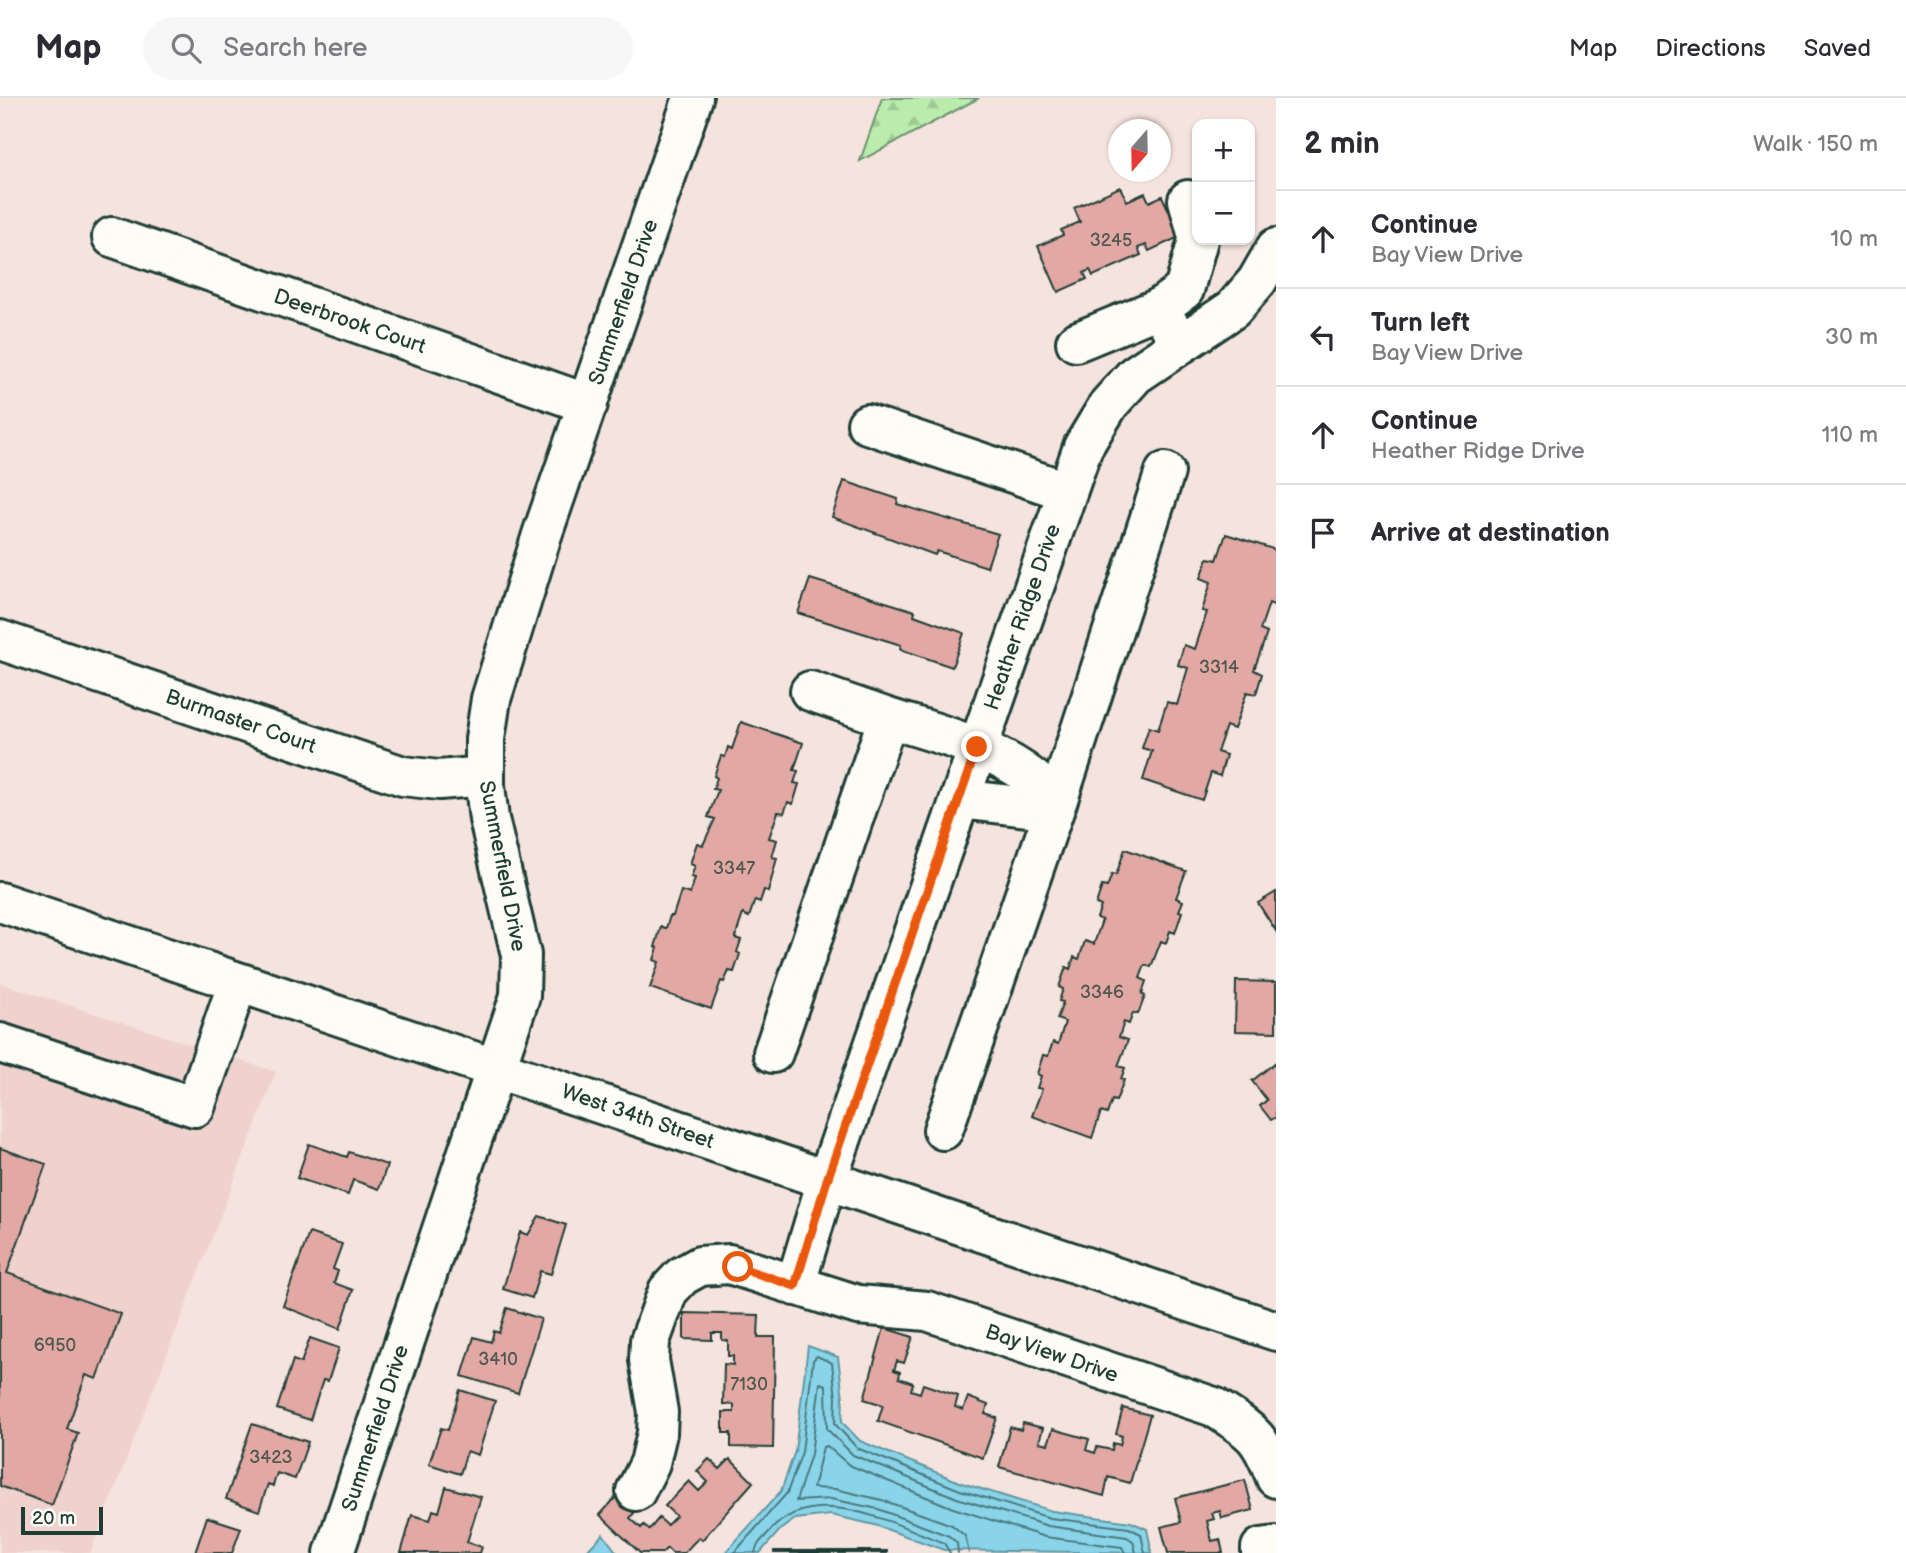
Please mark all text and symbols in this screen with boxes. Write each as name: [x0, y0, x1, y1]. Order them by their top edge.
search box: [143, 17, 633, 80]
text: Map: [35, 28, 101, 68]
icon: search: [167, 29, 205, 67]
text: Search here: [223, 33, 367, 64]
text: Map: [1569, 34, 1617, 63]
text: Directions: [1655, 34, 1766, 63]
text: Saved: [1804, 34, 1871, 63]
north arrow: [1108, 119, 1171, 182]
map controls: [1192, 119, 1255, 245]
button: +: [1192, 119, 1255, 182]
text: 2 min: [1304, 126, 1380, 162]
text: Walk · 150 m: [1753, 130, 1878, 158]
button: −: [1192, 182, 1255, 245]
text: Continue: [1371, 210, 1478, 241]
street label: Summerfield Drive: [583, 216, 664, 388]
icon: ahead: [1304, 220, 1342, 258]
text: 10 m: [1830, 225, 1878, 253]
house number: 3245: [1090, 230, 1132, 251]
text: Bay View Drive: [1371, 241, 1523, 269]
street label: Deerbrook Court: [271, 284, 430, 359]
text: Turn left: [1371, 308, 1470, 339]
icon: left: [1304, 318, 1342, 356]
text: 30 m: [1825, 323, 1878, 351]
text: Bay View Drive: [1371, 339, 1523, 367]
text: Continue: [1371, 406, 1478, 437]
icon: ahead: [1304, 416, 1342, 454]
text: 110 m: [1821, 421, 1878, 449]
text: Heather Ridge Drive: [1371, 437, 1585, 465]
icon: arrive: [1304, 514, 1342, 552]
text: Arrive at destination: [1371, 518, 1610, 549]
street label: Heather Ridge Drive: [979, 521, 1066, 713]
house number: 3314: [1199, 657, 1239, 678]
street label: Burmaster Court: [162, 684, 320, 759]
route end: [961, 731, 992, 762]
street label: Summerfield Drive: [474, 779, 531, 954]
house number: 3347: [713, 858, 755, 879]
house number: 3346: [1080, 982, 1124, 1003]
street label: West 34th Street: [558, 1079, 718, 1154]
route start: [722, 1251, 753, 1282]
street label: Bay View Drive: [982, 1319, 1122, 1388]
house number: 6950: [34, 1335, 76, 1356]
street label: Summerfield Drive: [337, 1342, 414, 1514]
house number: 3410: [478, 1349, 518, 1370]
house number: 7130: [730, 1374, 768, 1395]
house number: 3423: [249, 1447, 293, 1468]
scale bar: [21, 1504, 103, 1536]
text: 20 m: [32, 1507, 75, 1530]

